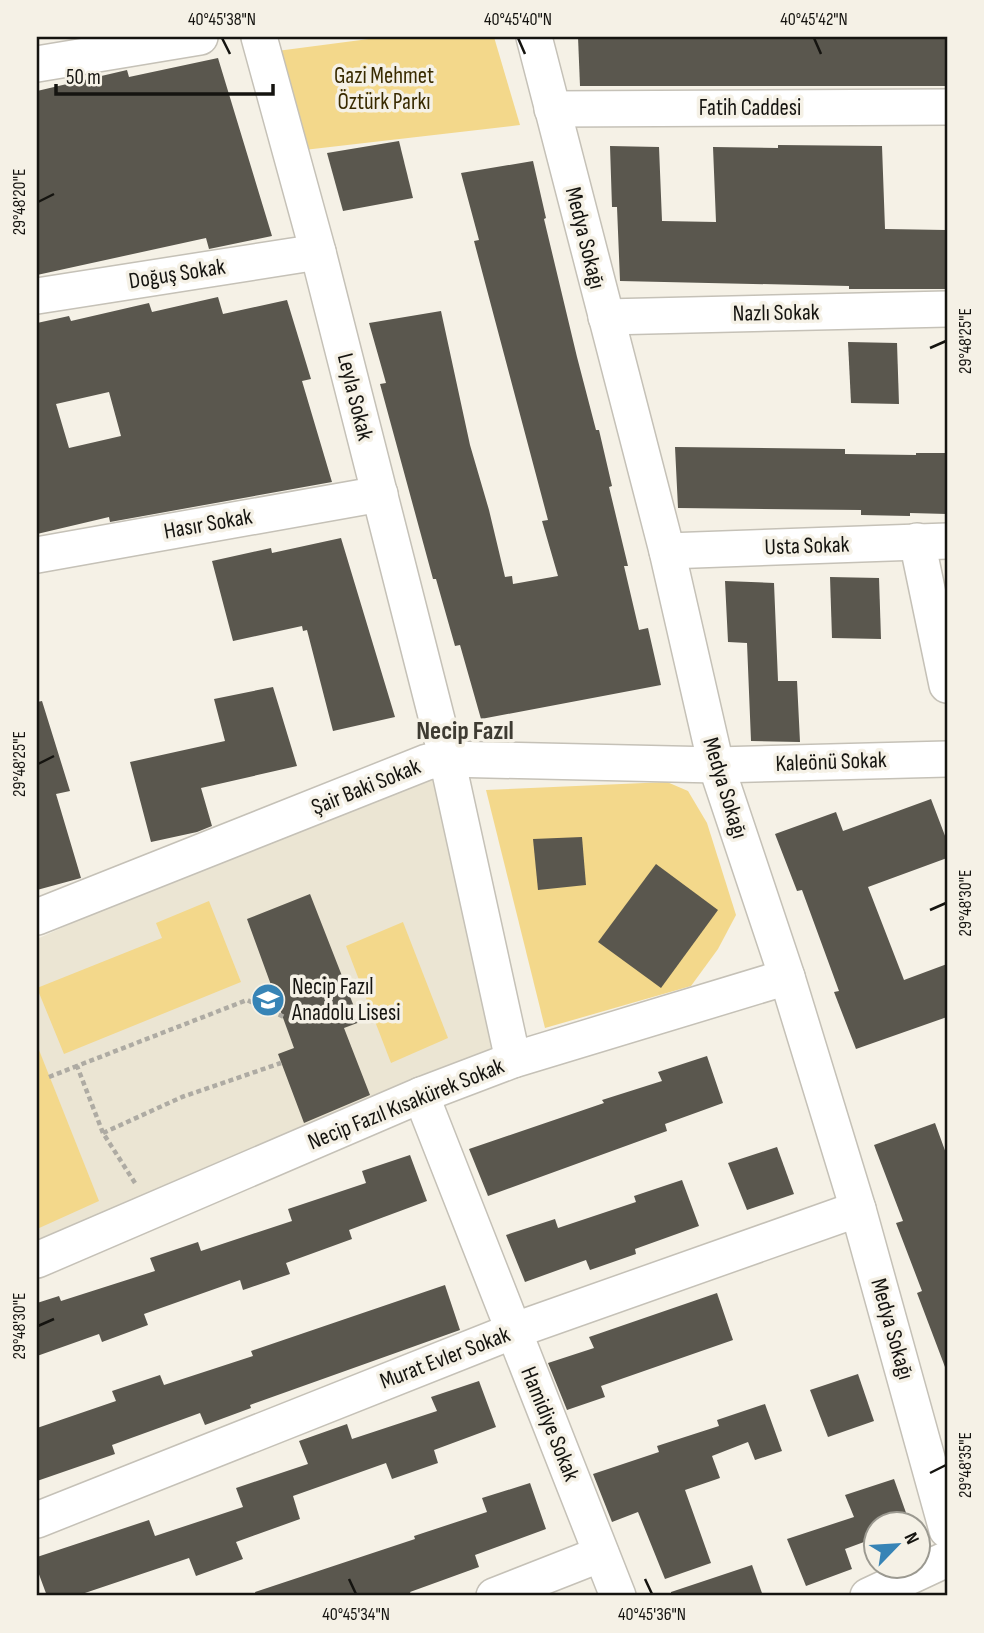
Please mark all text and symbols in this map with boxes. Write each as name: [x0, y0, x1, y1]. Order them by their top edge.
text: 40°45'38"N: [188, 9, 256, 30]
text: 40°45'40"N: [484, 9, 552, 30]
text: 40°45'42"N: [780, 9, 848, 30]
scale bar: [56, 52, 273, 96]
park label: Gazi Mehmet Öztürk Parkı: [334, 62, 434, 116]
text: 50 m: [66, 65, 101, 90]
street label: Fatih Caddesi: [699, 94, 801, 122]
text: 29°48'20"E: [9, 169, 30, 235]
street label: Medya Sokağı: [559, 184, 611, 292]
street label: Doğuş Sokak: [127, 253, 227, 295]
street label: Nazlı Sokak: [732, 298, 820, 328]
text: 29°48'25"E: [955, 308, 976, 374]
street label: Leyla Sokak: [331, 351, 379, 444]
street label: Hasır Sokak: [162, 502, 255, 546]
street label: Usta Sokak: [764, 531, 850, 561]
district label: Necip Fazıl: [416, 716, 514, 747]
text: 29°48'25"E: [9, 731, 30, 797]
street label: Medya Sokağı: [696, 734, 754, 842]
street label: Kaleönü Sokak: [775, 746, 887, 778]
street label: Şair Baki Sokak: [307, 752, 425, 822]
text: 29°48'30"E: [955, 870, 976, 936]
place label: Necip Fazıl Anadolu Lisesi: [291, 973, 401, 1027]
school or university icon: Necip Fazıl Anadolu Lisesi: [249, 981, 287, 1019]
street label: Necip Fazıl Kısakürek Sokak: [304, 1052, 508, 1156]
street label: Medya Sokağı: [864, 1275, 920, 1383]
text: 29°48'30"E: [9, 1293, 30, 1359]
street label: Murat Evler Sokak: [376, 1320, 514, 1396]
street label: Hamidiye Sokak: [514, 1363, 586, 1485]
text: 29°48'35"E: [955, 1432, 976, 1498]
north arrow: [862, 1510, 932, 1580]
text: N: [898, 1529, 924, 1548]
text: 40°45'34"N: [322, 1604, 390, 1625]
text: 40°45'36"N: [618, 1604, 686, 1625]

